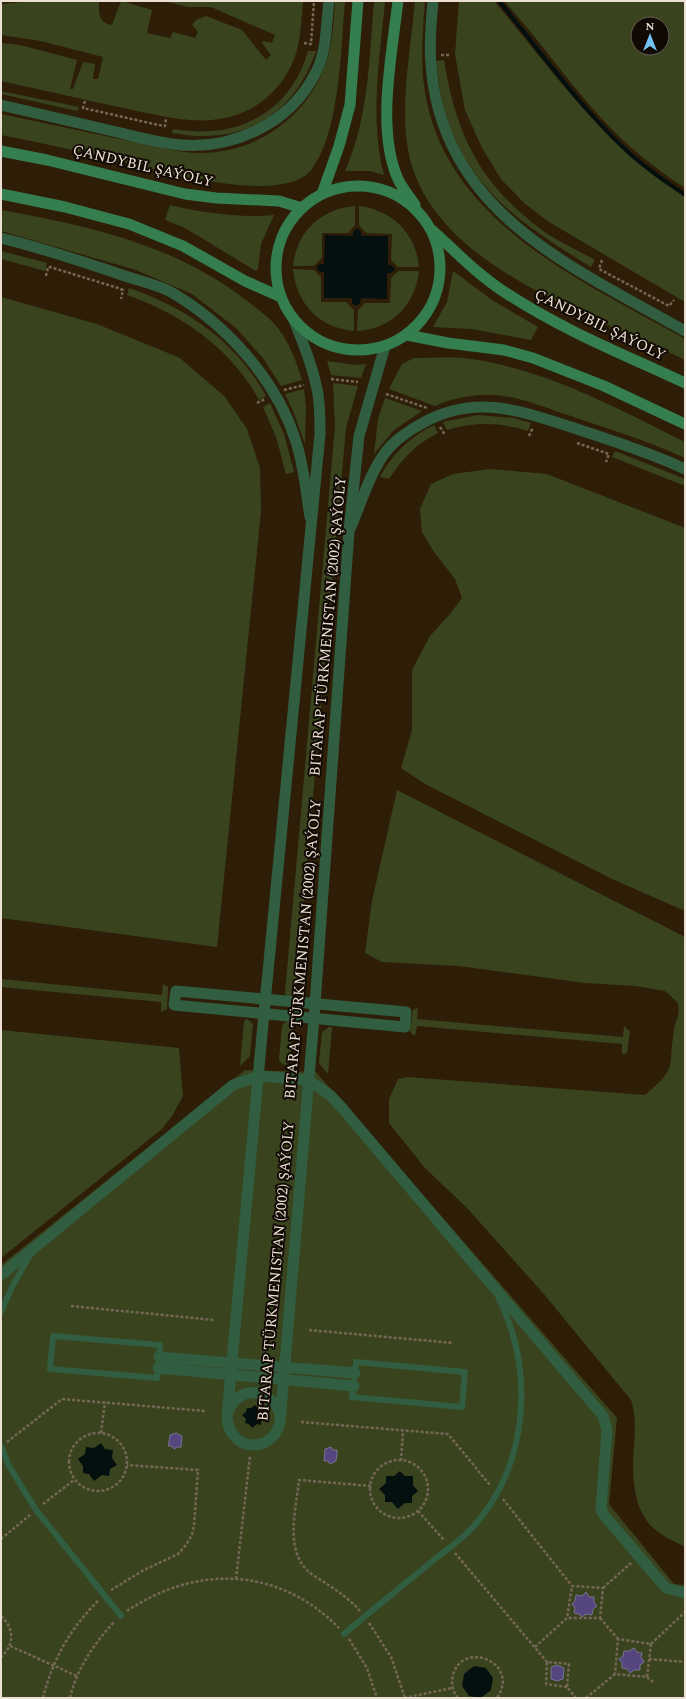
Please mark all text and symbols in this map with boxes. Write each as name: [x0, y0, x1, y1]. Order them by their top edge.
north arrow: [630, 16, 670, 56]
text: N: [646, 18, 655, 35]
street label: ÇANDYBIL ŞAÝOLY: [70, 139, 216, 193]
street label: ÇANDYBIL ŞAÝOLY: [530, 283, 670, 367]
street label: BITARAP TÜRKMENISTAN (2002) ŞAÝOLY: [303, 475, 353, 777]
street label: BITARAP TÜRKMENISTAN (2002) ŞAÝOLY: [278, 798, 328, 1100]
street label: BITARAP TÜRKMENISTAN (2002) ŞAÝOLY: [251, 1120, 301, 1422]

